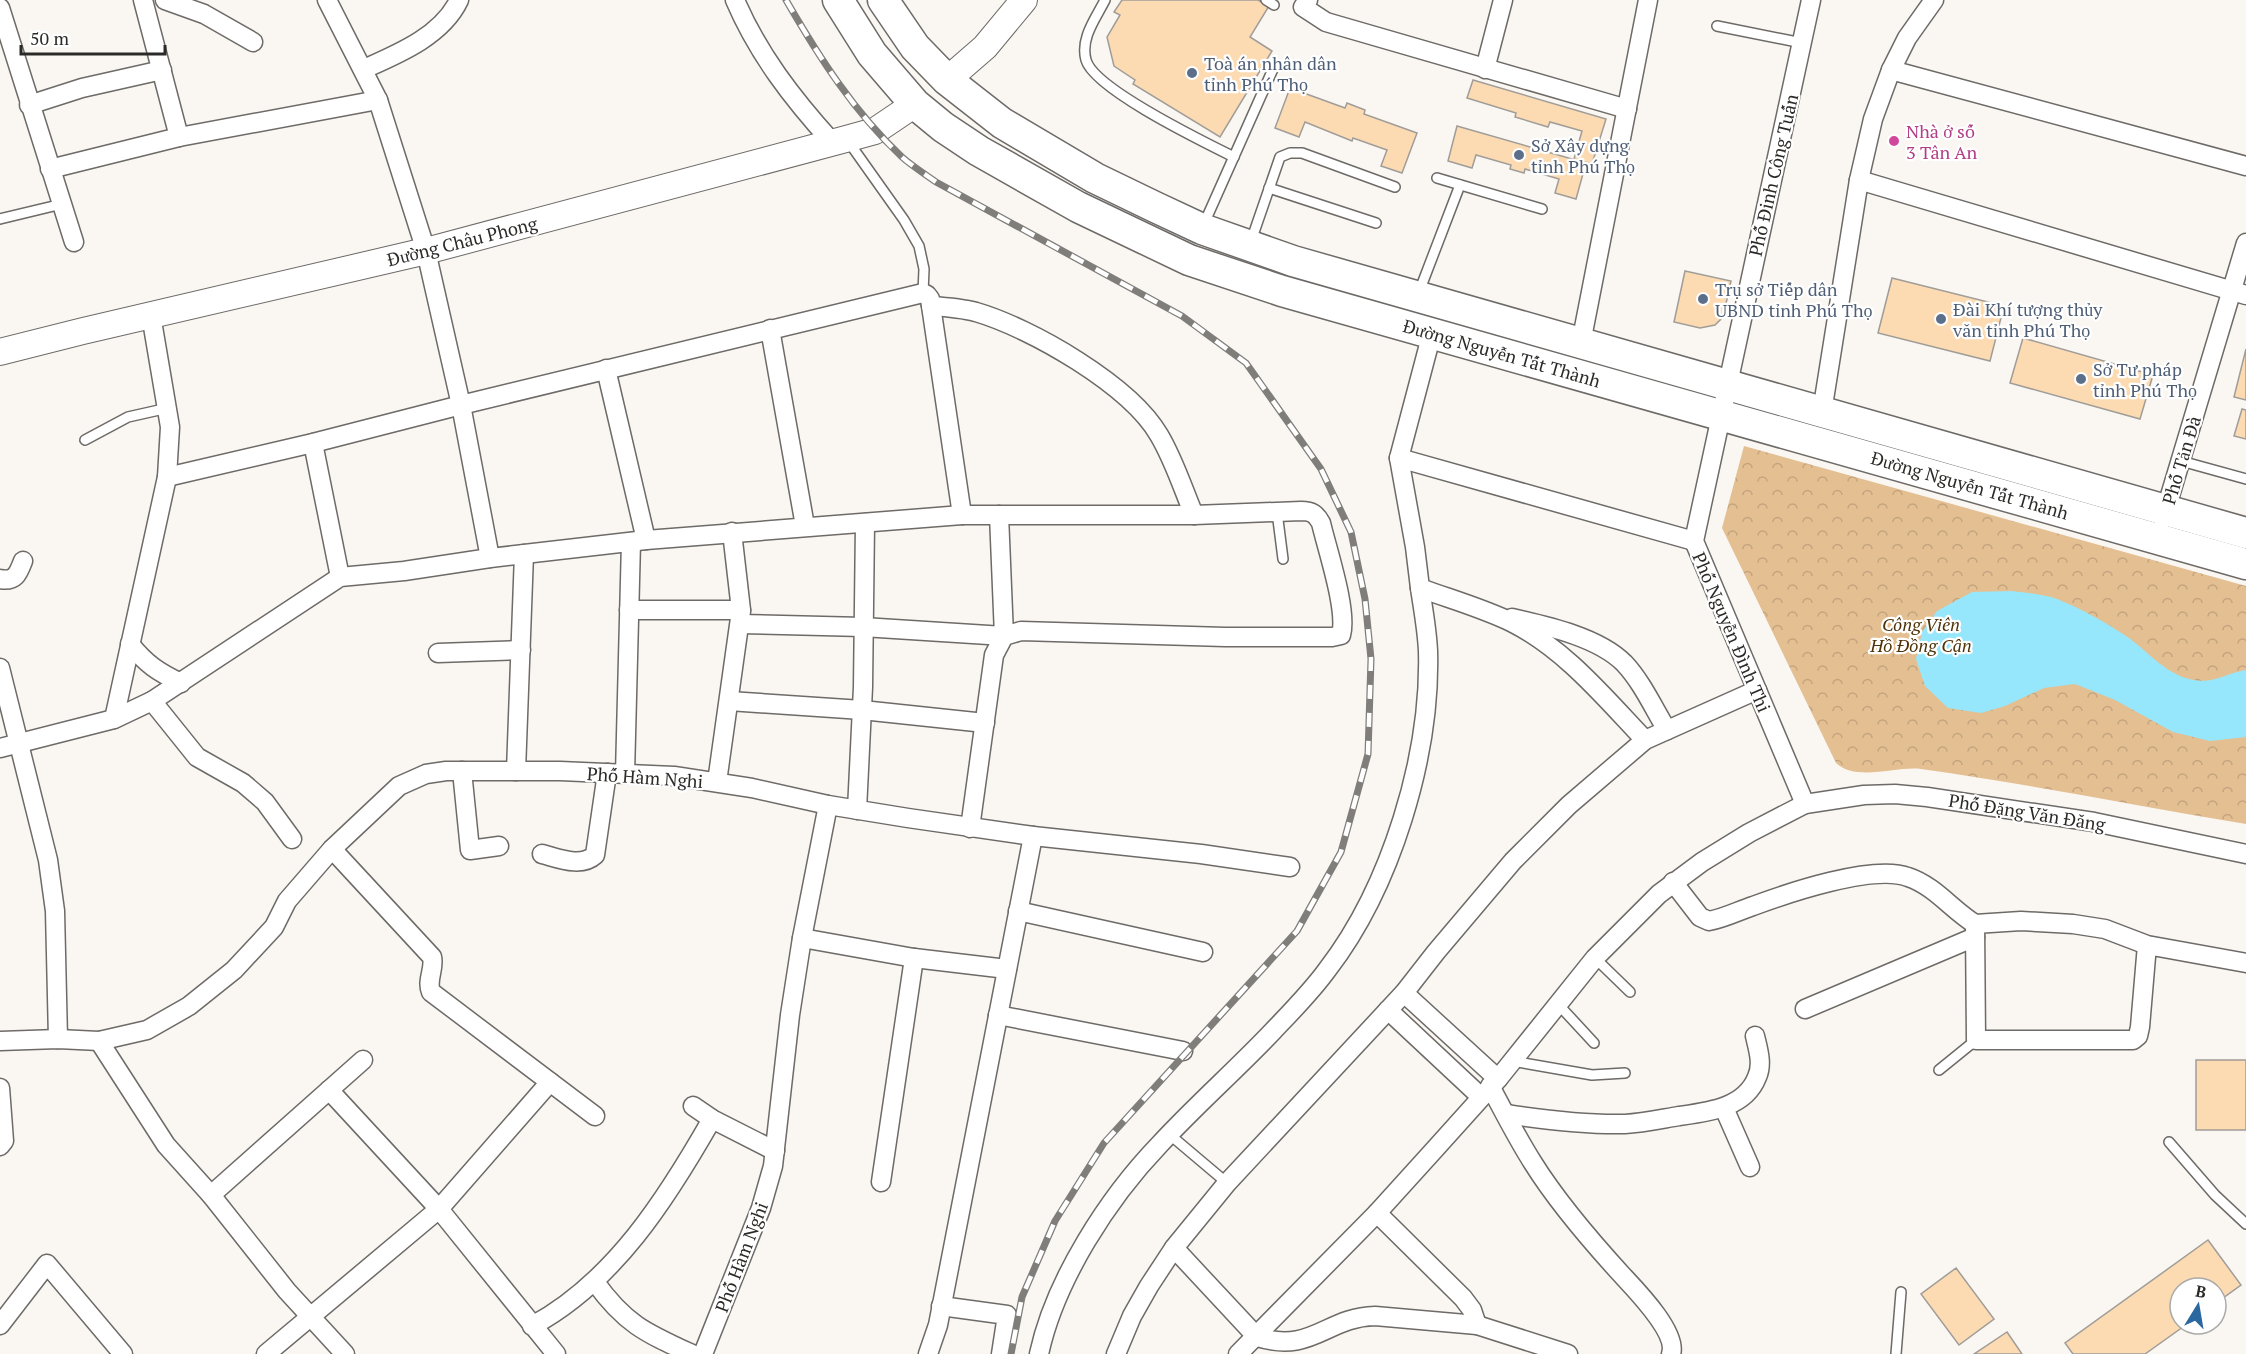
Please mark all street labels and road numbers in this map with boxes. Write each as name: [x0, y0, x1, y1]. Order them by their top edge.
street label: Phố Đinh Công Tuấn: [1743, 91, 1803, 258]
street label: Đường Châu Phong: [384, 211, 540, 271]
street label: Đường Nguyễn Tất Thành: [1400, 313, 1604, 393]
street label: Phố Tản Đà: [2156, 413, 2206, 507]
street label: Đường Nguyễn Tất Thành: [1868, 445, 2072, 525]
street label: Phố Nguyễn Đình Thi: [1687, 548, 1777, 716]
street label: Phố Hàm Nghi: [586, 761, 704, 793]
street label: Phố Đặng Văn Đăng: [1947, 788, 2108, 836]
street label: Phố Hàm Nghi: [709, 1198, 773, 1316]

